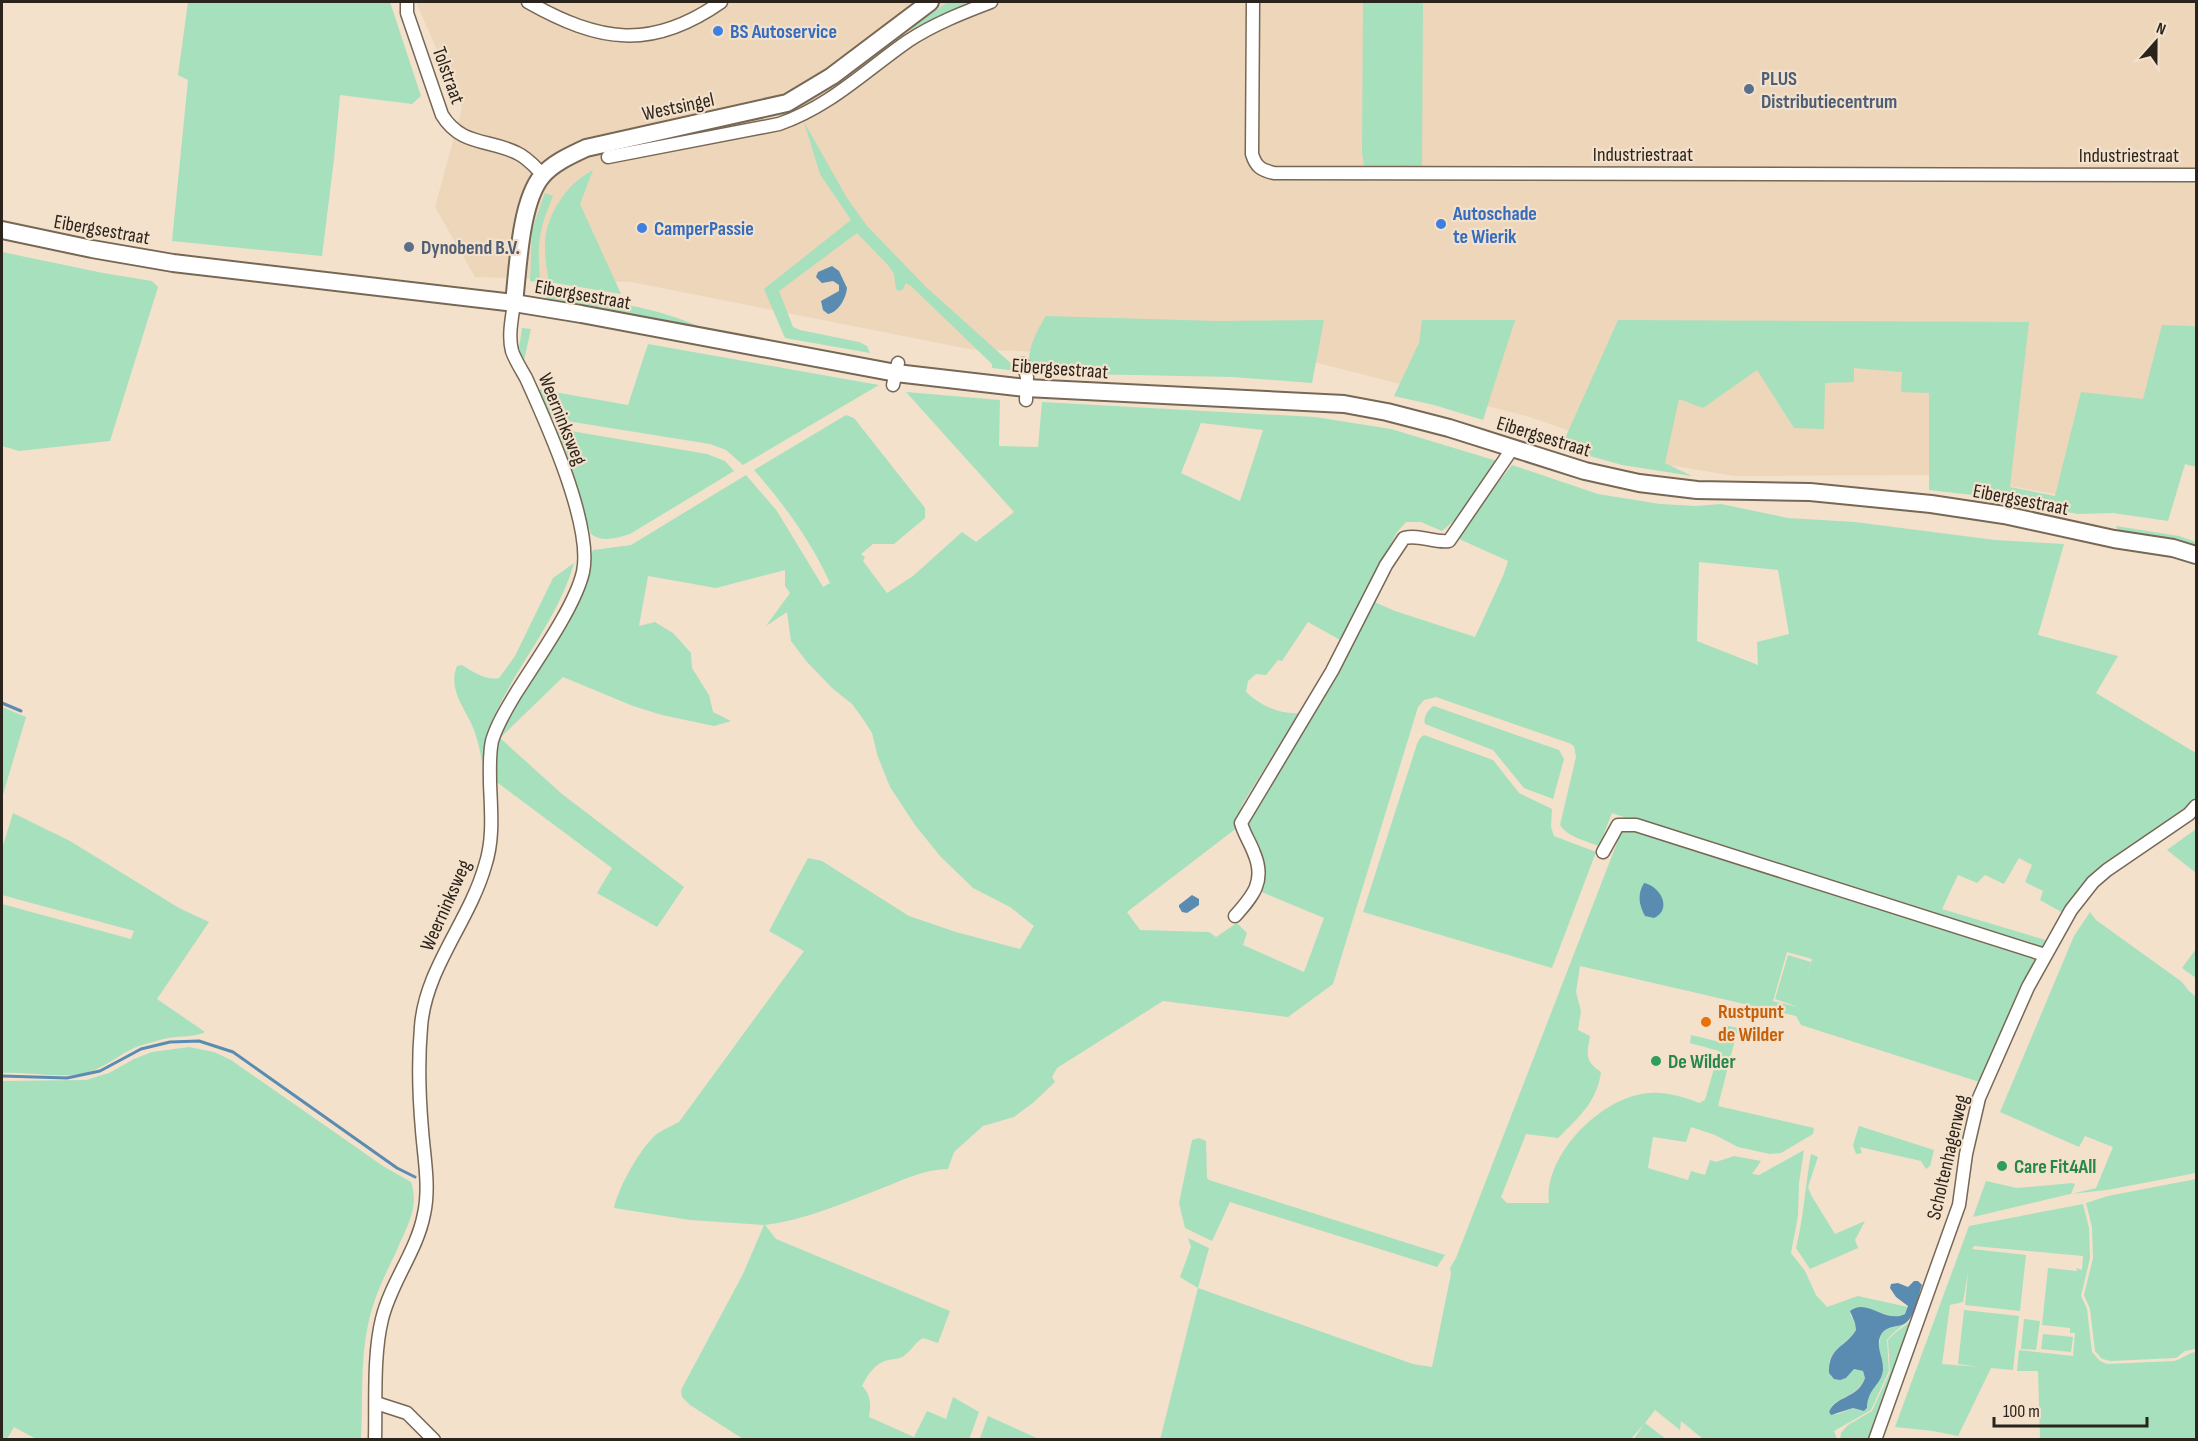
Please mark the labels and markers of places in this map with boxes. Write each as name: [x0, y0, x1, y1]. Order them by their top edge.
place label: BS Autoservice: [730, 20, 837, 44]
marker: BS Autoservice: [711, 24, 725, 38]
place label: PLUS Distributiecentrum: [1761, 67, 1897, 114]
marker: PLUS Distributiecentrum: [1742, 82, 1756, 96]
place label: Autoschade te Wierik: [1452, 202, 1537, 249]
place label: CamperPassie: [654, 217, 754, 241]
marker: Autoschade te Wierik: [1434, 217, 1448, 231]
marker: CamperPassie: [635, 221, 649, 235]
place label: Dynobend B.V.: [421, 236, 520, 260]
marker: Dynobend B.V.: [402, 240, 416, 254]
place label: Rustpunt de Wilder: [1718, 1000, 1784, 1047]
marker: Rustpunt de Wilder: [1699, 1015, 1713, 1029]
place label: De Wilder: [1668, 1050, 1736, 1074]
marker: De Wilder: [1649, 1054, 1663, 1068]
place label: Care Fit4All: [2014, 1155, 2096, 1179]
marker: Care Fit4All: [1995, 1159, 2009, 1173]

